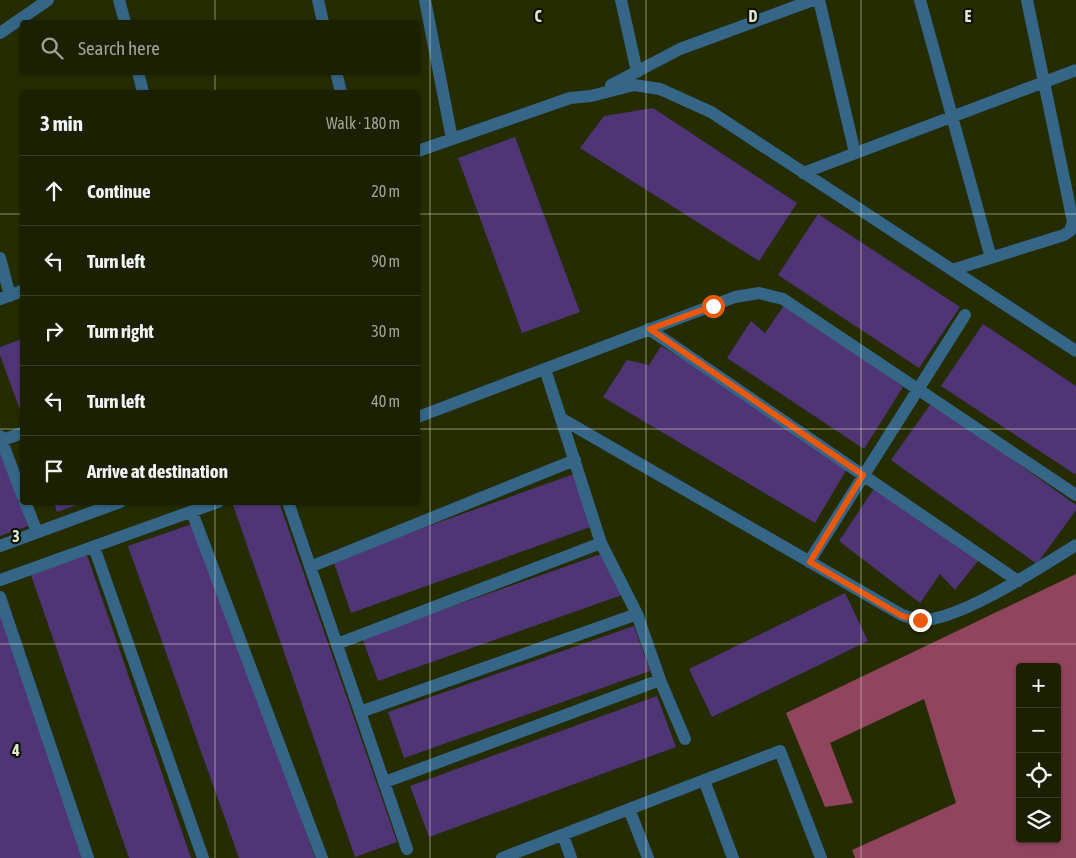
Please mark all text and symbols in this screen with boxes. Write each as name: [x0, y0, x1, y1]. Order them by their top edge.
text: C: [534, 7, 542, 25]
text: D: [749, 7, 758, 25]
text: E: [965, 7, 972, 25]
search box: [20, 20, 420, 75]
icon: search: [38, 34, 66, 62]
text: Search here: [78, 37, 160, 59]
text: 3 min: [40, 111, 83, 135]
text: Walk · 180 m: [326, 114, 400, 132]
icon: ahead: [40, 177, 68, 205]
text: Continue: [87, 180, 151, 202]
text: 20 m: [371, 182, 400, 200]
icon: left: [40, 247, 68, 275]
text: Turn left: [87, 250, 145, 272]
text: 90 m: [371, 252, 400, 270]
route start: [702, 295, 725, 318]
icon: right: [40, 317, 68, 345]
text: Turn right: [87, 320, 154, 342]
text: 30 m: [371, 322, 400, 340]
icon: left: [40, 387, 68, 415]
text: Turn left: [87, 390, 145, 412]
text: 40 m: [371, 392, 400, 410]
icon: arrive: [40, 457, 68, 485]
text: Arrive at destination: [87, 460, 228, 482]
text: 3: [12, 527, 20, 545]
route end: [909, 609, 932, 632]
map controls: [1016, 663, 1061, 843]
button: +: [1016, 663, 1061, 708]
button: −: [1016, 708, 1061, 753]
text: 4: [11, 741, 20, 759]
button: locate: [1016, 753, 1061, 798]
button: layers: [1016, 798, 1061, 843]

